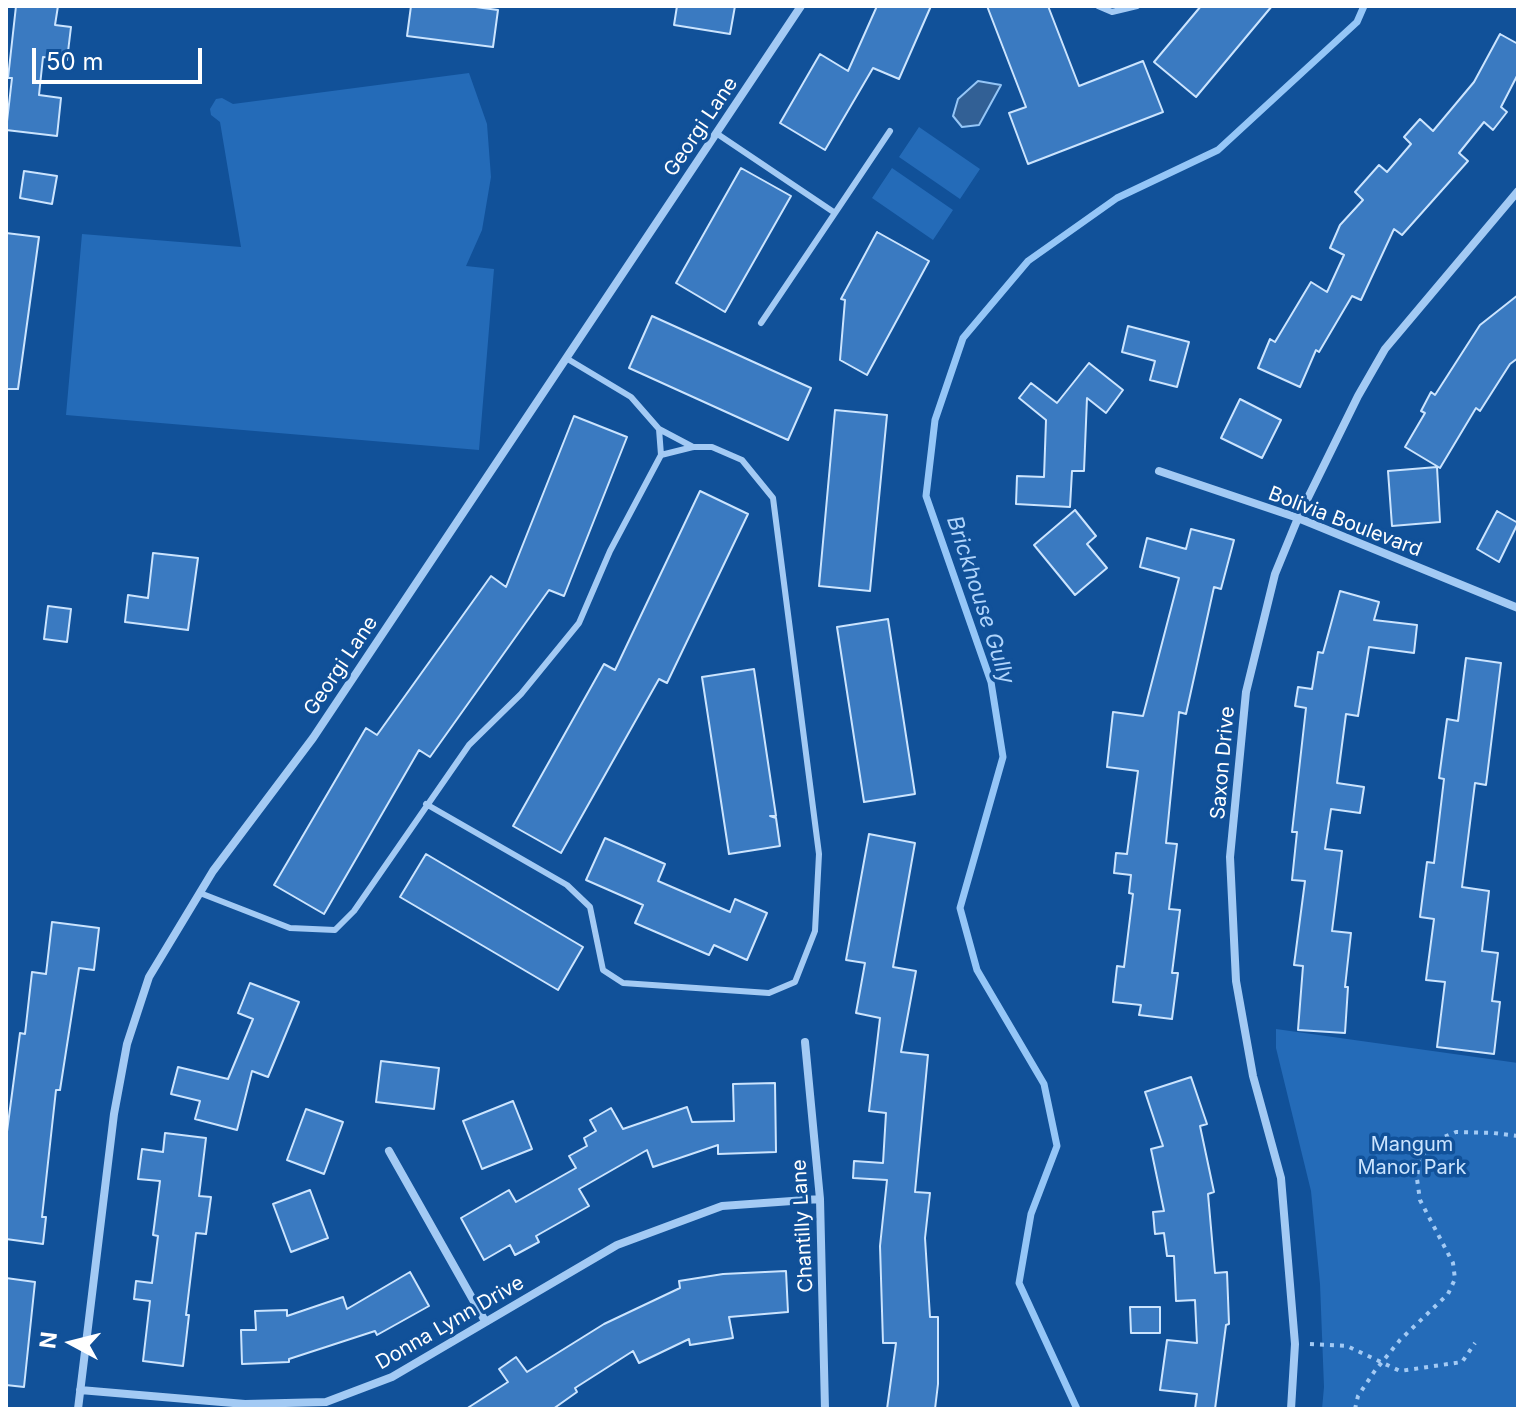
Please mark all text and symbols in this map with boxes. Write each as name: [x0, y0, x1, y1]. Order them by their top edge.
scale bar: [36, 32, 206, 82]
text: 50 m: [46, 47, 104, 76]
street label: Georgi Lane: [659, 73, 743, 181]
street label: Bolivia Boulevard: [1265, 482, 1425, 562]
water label: Brickhouse Gully: [940, 513, 1020, 687]
street label: Georgi Lane: [299, 612, 383, 720]
street label: Saxon Drive: [1206, 705, 1240, 821]
park label: Mangum Manor Park: [1357, 1133, 1467, 1180]
street label: Chantilly Lane: [788, 1159, 818, 1293]
street label: Donna Lynn Drive: [372, 1271, 528, 1375]
north arrow: [32, 1303, 112, 1383]
text: N: [34, 1330, 62, 1350]

